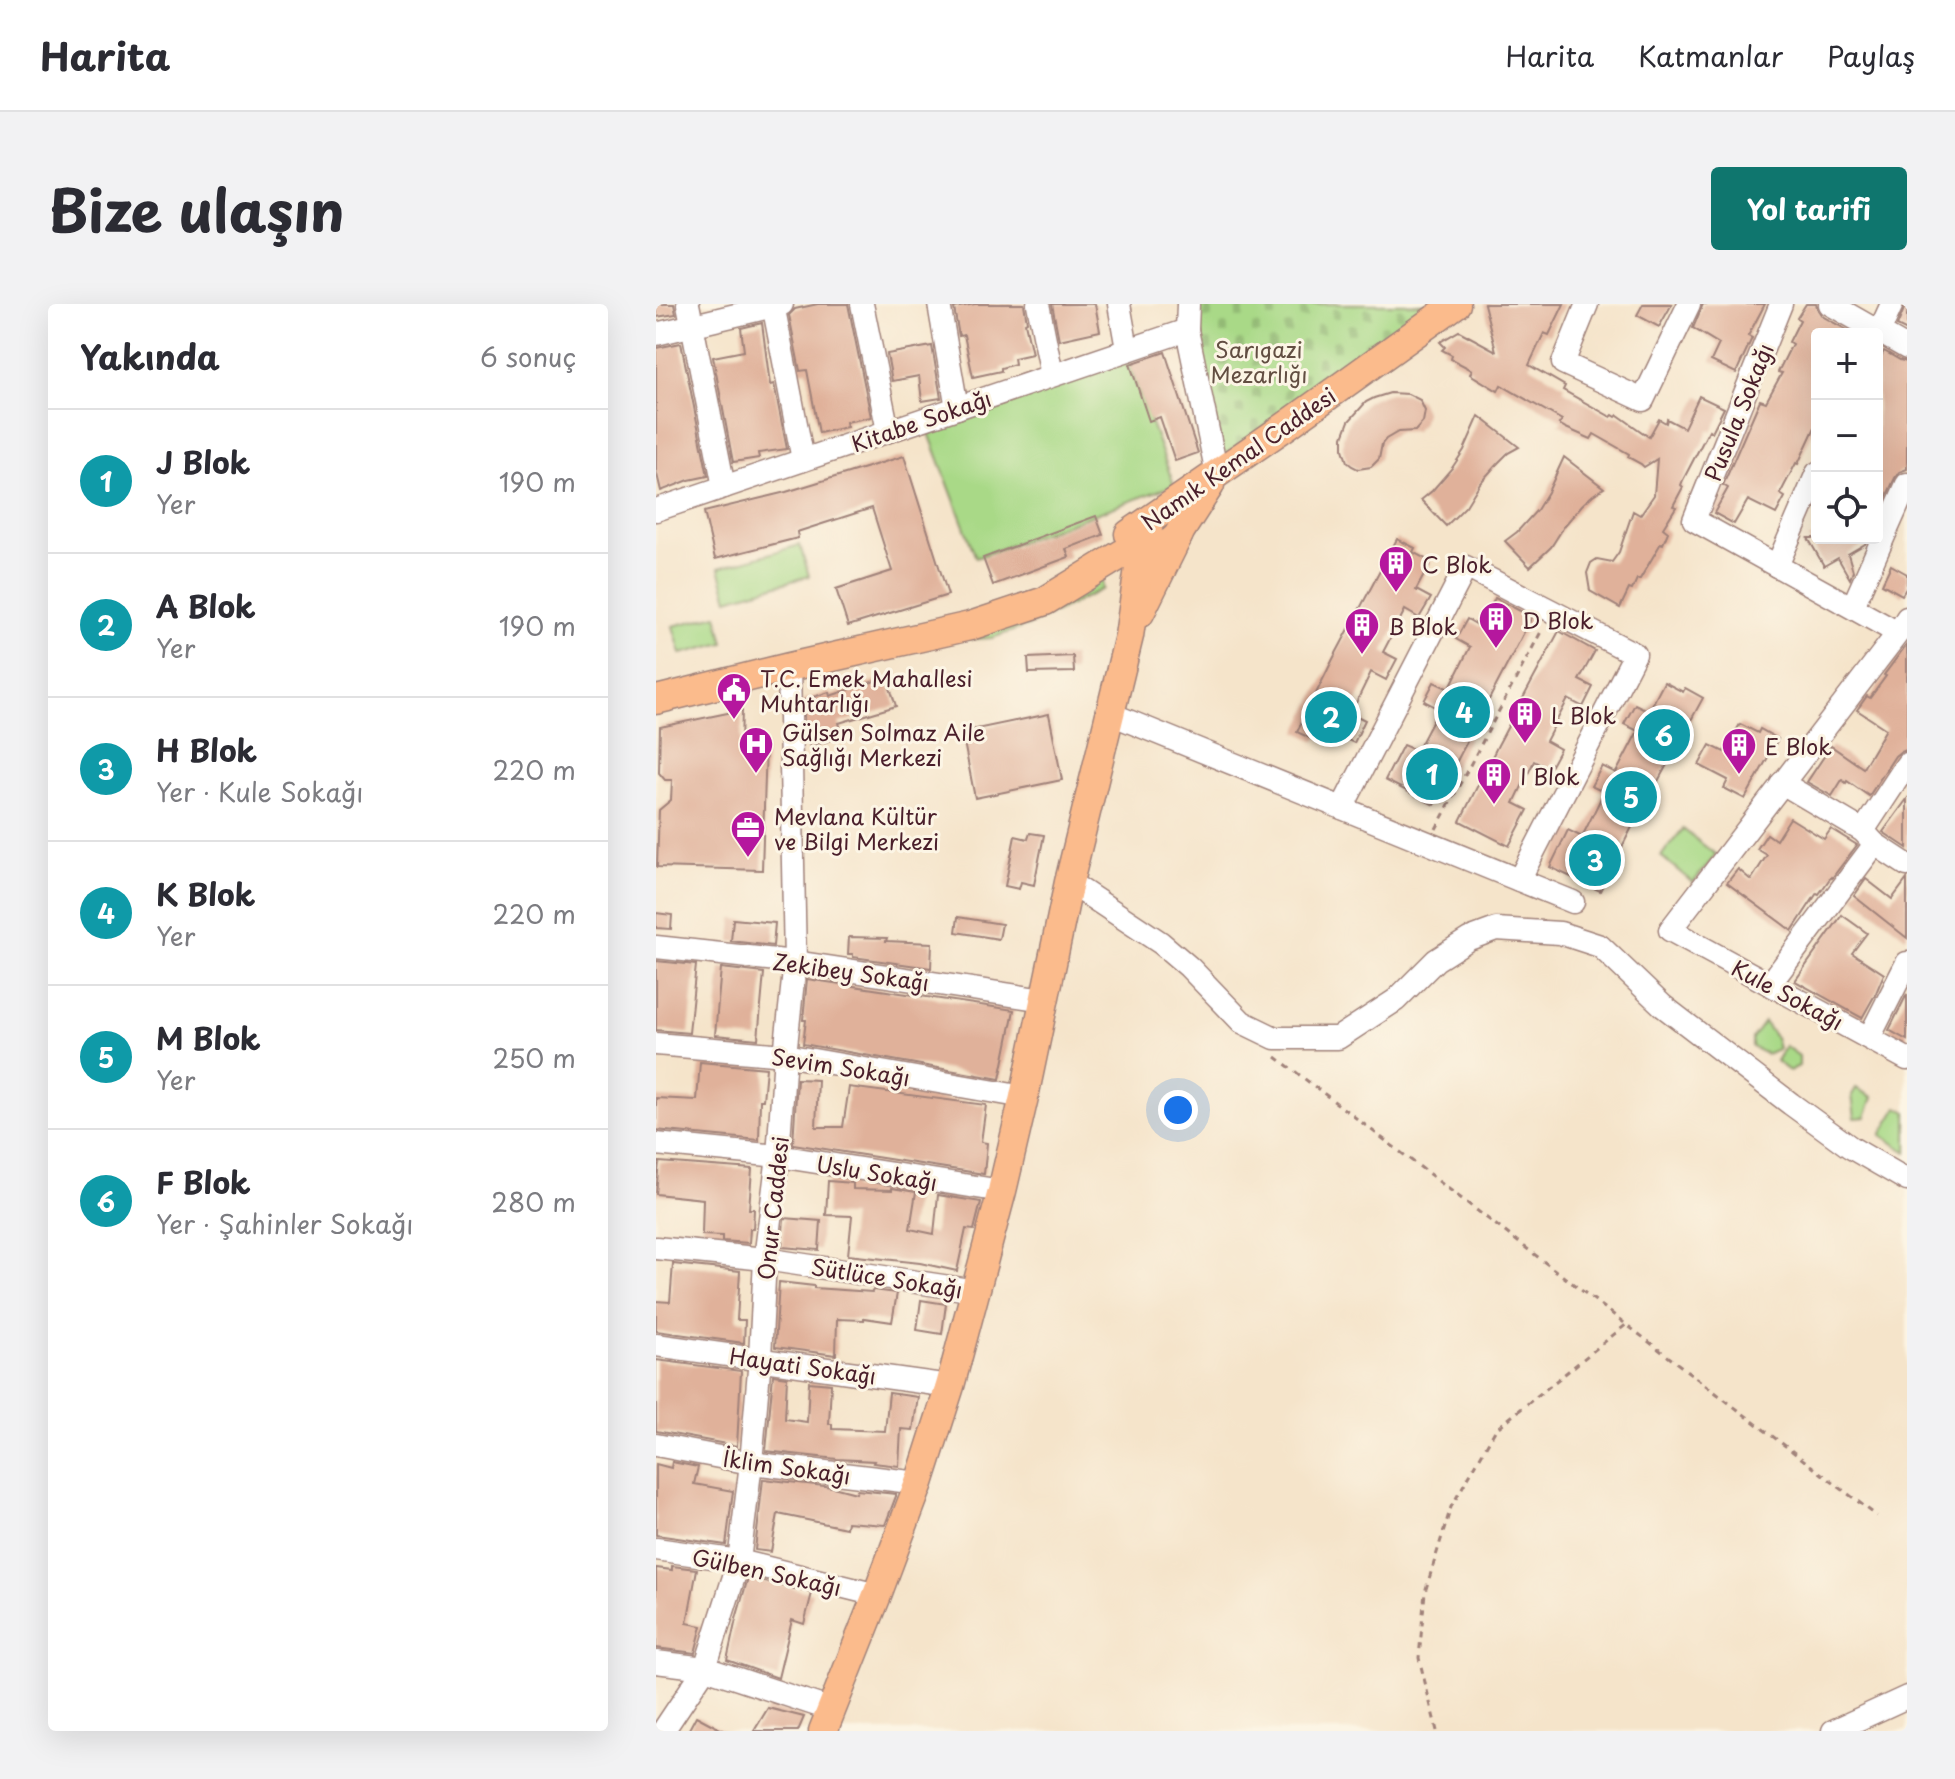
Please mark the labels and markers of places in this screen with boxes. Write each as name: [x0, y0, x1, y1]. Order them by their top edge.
building icon: C Blok: [1377, 544, 1415, 594]
place label: C Blok: [1422, 547, 1492, 580]
building icon: D Blok: [1477, 600, 1515, 650]
place label: D Blok: [1522, 603, 1594, 636]
building icon: B Blok: [1343, 606, 1381, 656]
place label: B Blok: [1388, 609, 1458, 642]
place label: T.C. Emek Mahallesi Muhtarlığı: [760, 661, 973, 719]
public building icon: T.C. Emek Mahallesi Muhtarlığı: [715, 671, 753, 721]
pin: 4: [1438, 682, 1490, 742]
pin: 2: [1305, 687, 1357, 747]
building icon: L Blok: [1506, 695, 1544, 745]
place label: L Blok: [1551, 698, 1617, 731]
pin: 6: [1638, 705, 1690, 765]
place label: Gülsen Solmaz Aile Sağlığı Merkezi: [782, 715, 985, 773]
hospital icon: Gülsen Solmaz Aile Sağlığı Merkezi: [737, 725, 775, 775]
building icon: E Blok: [1720, 726, 1758, 776]
place label: E Blok: [1765, 729, 1832, 762]
pin: 1: [1406, 744, 1458, 804]
building icon: I Blok: [1475, 756, 1513, 806]
place label: I Blok: [1520, 759, 1580, 792]
pin: 5: [1605, 767, 1657, 827]
place label: Mevlana Kültür ve Bilgi Merkezi: [774, 799, 939, 857]
office icon: Mevlana Kültür ve Bilgi Merkezi: [729, 809, 767, 859]
pin: 3: [1569, 830, 1621, 890]

